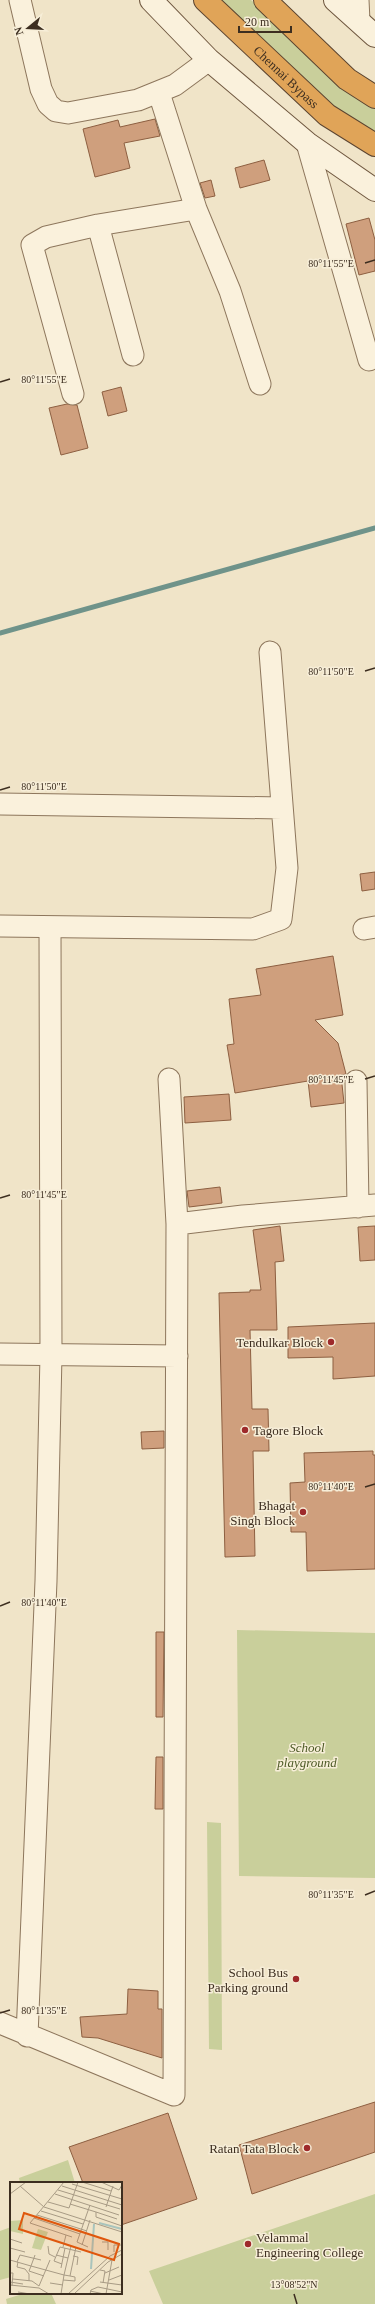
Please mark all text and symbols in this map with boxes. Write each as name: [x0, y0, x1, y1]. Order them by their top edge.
north arrow: [8, 8, 48, 48]
scale bar: [239, 8, 291, 34]
text: 20 m: [245, 15, 270, 29]
text: N: [12, 25, 25, 37]
street label: Chennai Bypass: [250, 43, 322, 112]
text: 80°11'55"E: [308, 258, 354, 269]
text: 80°11'55"E: [21, 374, 67, 385]
text: 80°11'50"E: [308, 666, 354, 677]
text: 80°11'50"E: [21, 781, 67, 792]
text: 80°11'45"E: [308, 1074, 354, 1085]
text: 80°11'45"E: [21, 1189, 67, 1200]
place label: Tendulkar Block: [236, 1335, 323, 1350]
marker: Tendulkar Block: [326, 1337, 336, 1347]
place label: Tagore Block: [253, 1423, 324, 1438]
marker: Tagore Block: [240, 1425, 250, 1435]
text: 80°11'40"E: [308, 1481, 354, 1492]
place label: Bhagat Singh Block: [230, 1498, 295, 1528]
marker: Bhagat Singh Block: [298, 1507, 308, 1517]
text: 80°11'40"E: [21, 1597, 67, 1608]
park label: School playground: [276, 1740, 337, 1770]
text: 80°11'35"E: [308, 1889, 354, 1900]
place label: School Bus Parking ground: [207, 1965, 288, 1995]
marker: School Bus Parking ground: [291, 1974, 301, 1984]
text: 80°11'35"E: [21, 2005, 67, 2016]
place label: Ratan Tata Block: [209, 2141, 299, 2156]
marker: Ratan Tata Block: [302, 2143, 312, 2153]
inset map: [10, 2182, 122, 2294]
place label: Velammal Engineering College: [256, 2230, 363, 2260]
marker: Velammal Engineering College: [243, 2239, 253, 2249]
text: 13°08'52"N: [270, 2279, 318, 2290]

